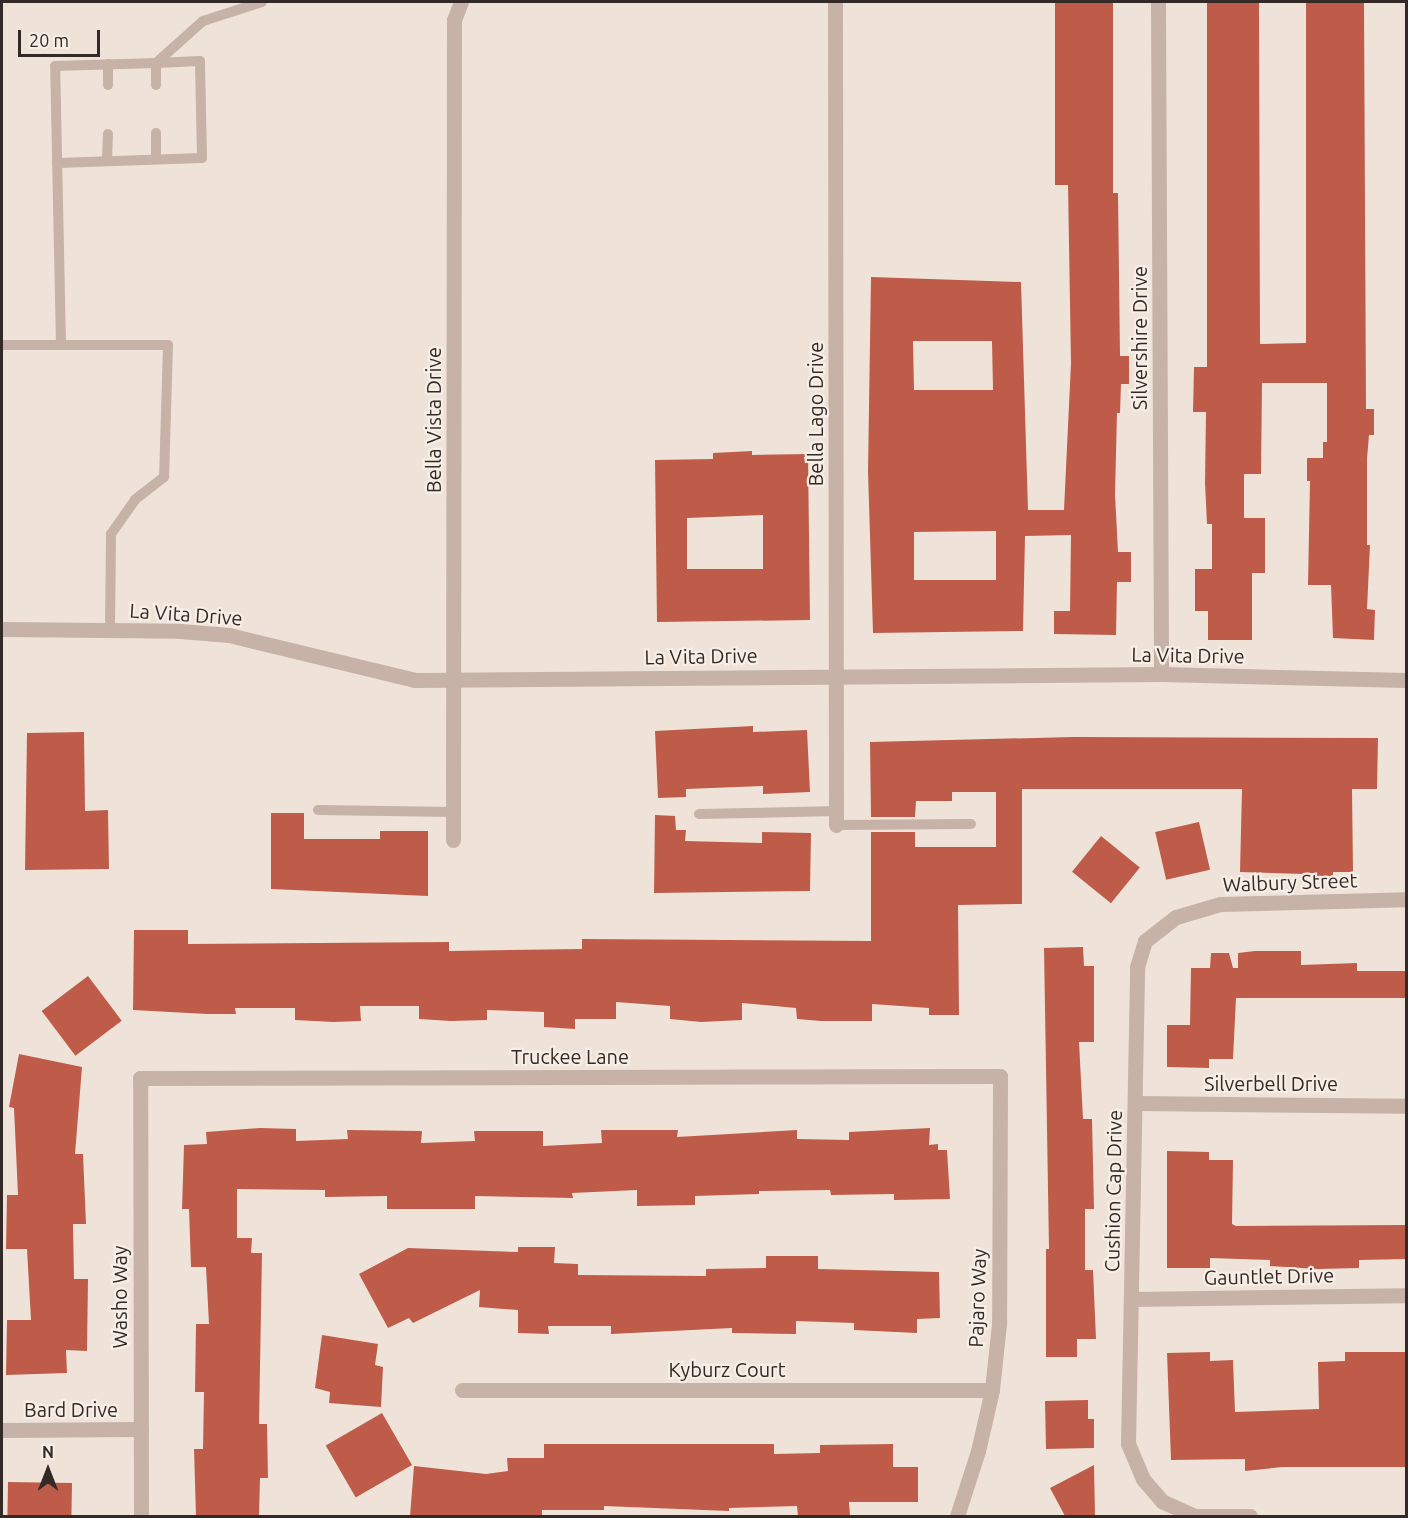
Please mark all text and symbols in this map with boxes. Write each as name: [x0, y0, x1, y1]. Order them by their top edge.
scale bar: [21, 18, 104, 56]
text: 20 m: [29, 30, 69, 50]
street label: Silvershire Drive: [1127, 266, 1151, 410]
street label: Bella Lago Drive: [803, 342, 827, 486]
street label: Bella Vista Drive: [421, 347, 445, 493]
street label: La Vita Drive: [129, 598, 243, 630]
street label: La Vita Drive: [1131, 642, 1245, 668]
street label: La Vita Drive: [644, 643, 758, 669]
street label: Walbury Street: [1222, 868, 1358, 896]
street label: Truckee Lane: [511, 1044, 629, 1068]
street label: Silverbell Drive: [1204, 1071, 1338, 1095]
street label: Cushion Cap Drive: [1100, 1110, 1126, 1272]
street label: Washo Way: [107, 1246, 131, 1348]
street label: Pajaro Way: [963, 1248, 991, 1348]
street label: Gauntlet Drive: [1204, 1263, 1334, 1289]
street label: Kyburz Court: [668, 1357, 786, 1381]
street label: Bard Drive: [24, 1397, 118, 1421]
north arrow: [18, 1440, 78, 1500]
text: N: [42, 1443, 54, 1461]

